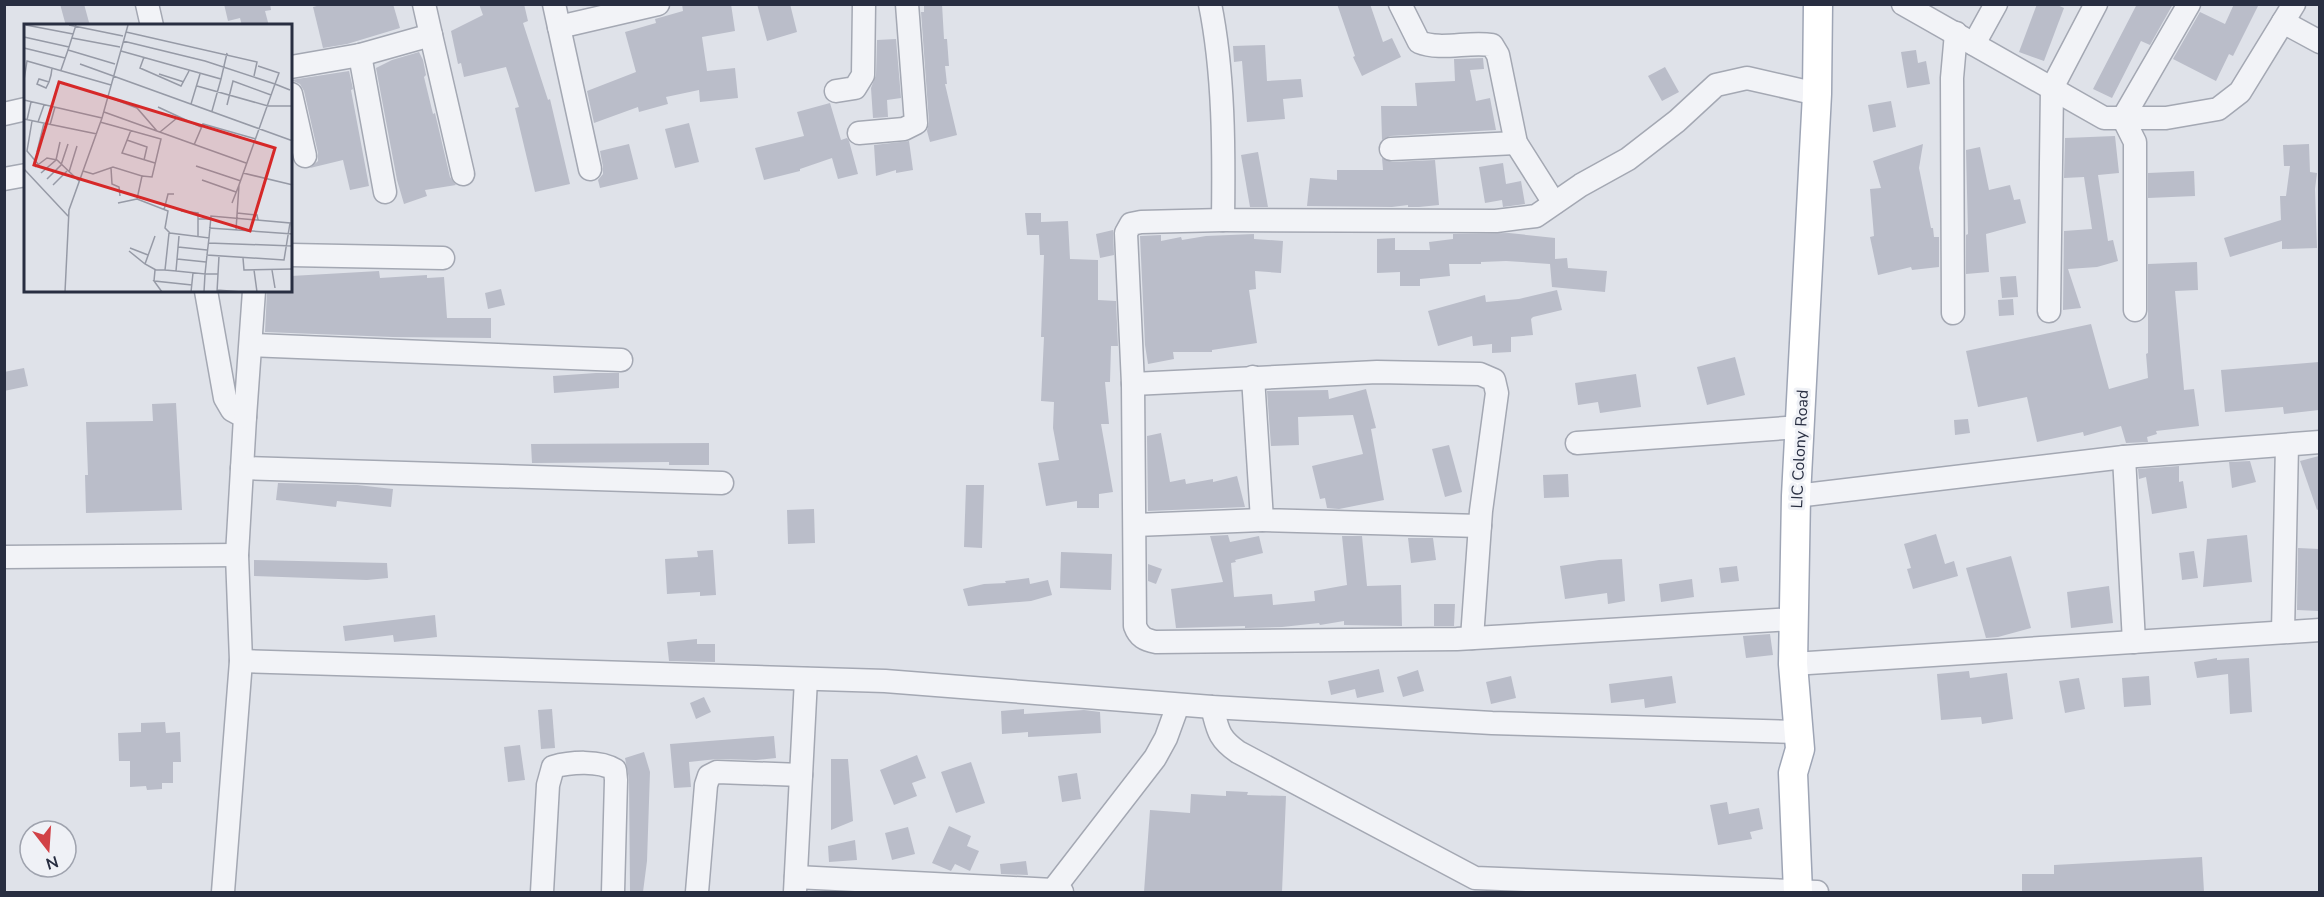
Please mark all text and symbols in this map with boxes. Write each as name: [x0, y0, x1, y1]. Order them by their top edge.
inset map: [24, 24, 292, 292]
street label: LIC Colony Road: [1786, 389, 1814, 509]
north arrow: [18, 819, 78, 879]
text: N: [43, 850, 61, 875]

